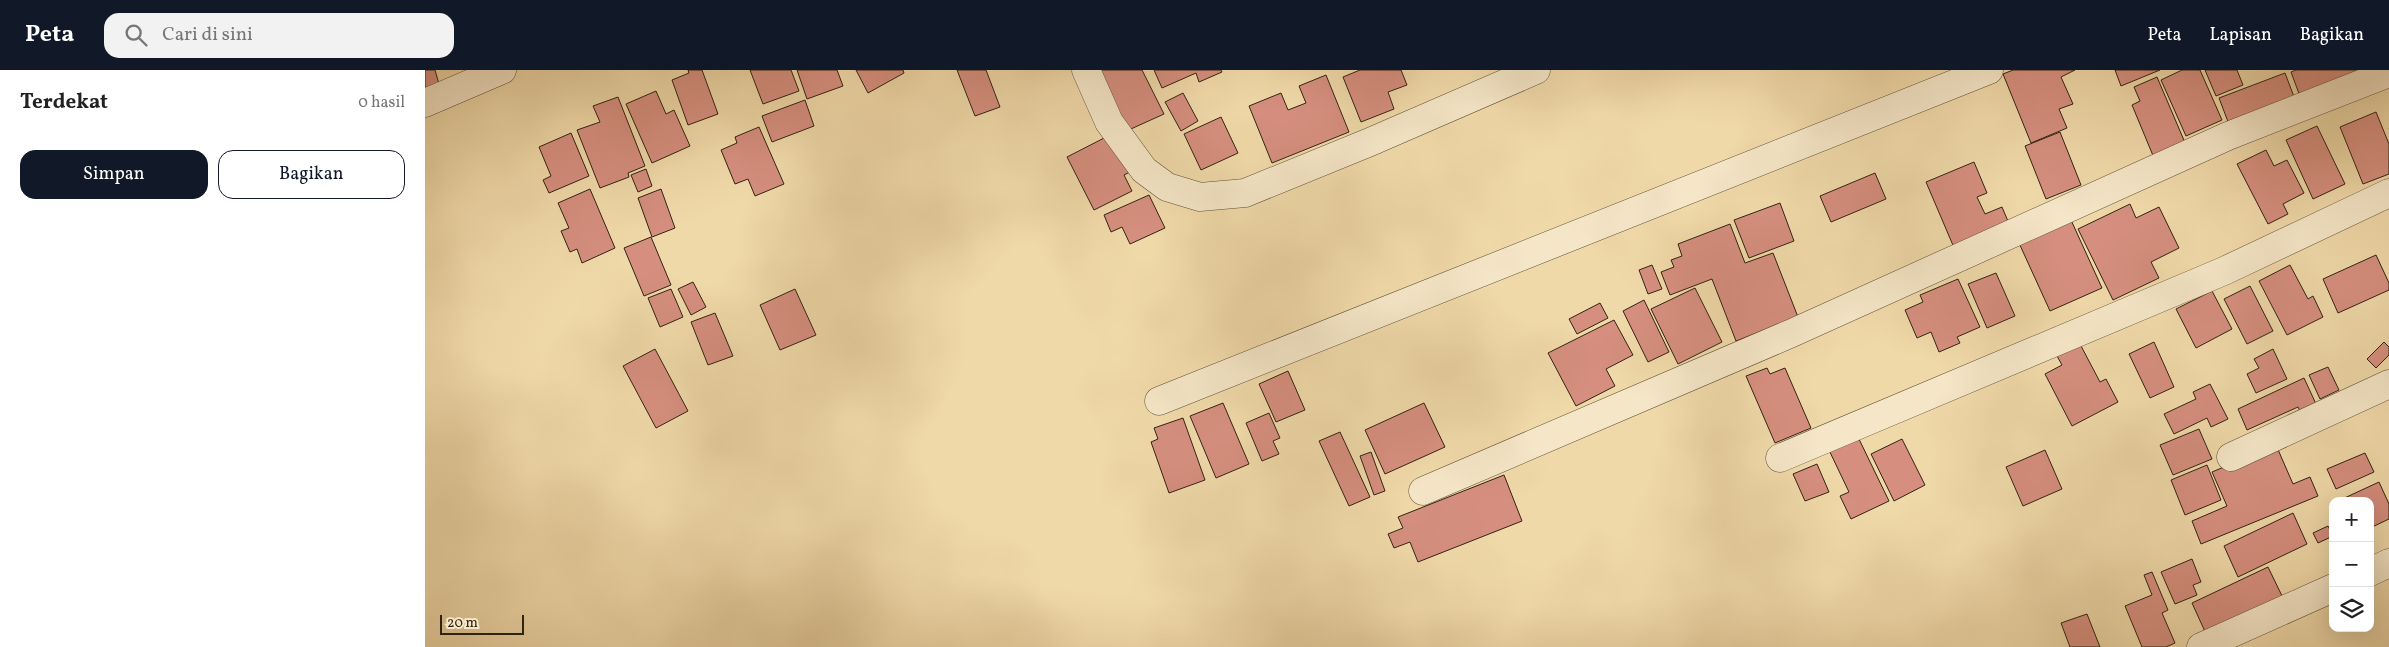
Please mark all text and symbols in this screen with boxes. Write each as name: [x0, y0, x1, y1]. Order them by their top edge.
search box: [104, 13, 454, 58]
text: Peta: [25, 18, 74, 52]
icon: search: [122, 21, 150, 49]
text: Cari di sini: [162, 22, 253, 48]
text: Peta: [2148, 23, 2181, 48]
text: Lapisan: [2209, 23, 2272, 48]
text: Bagikan: [2300, 23, 2364, 48]
text: Terdekat: [20, 88, 108, 117]
text: 0 hasil: [358, 92, 405, 114]
button: Simpan: [20, 150, 208, 199]
button: Bagikan: [218, 150, 405, 199]
map controls: [2329, 497, 2374, 632]
button: +: [2329, 497, 2374, 542]
button: −: [2329, 542, 2374, 587]
button: layers: [2329, 587, 2374, 632]
scale bar: [440, 612, 524, 635]
text: 20 m: [447, 614, 478, 633]

